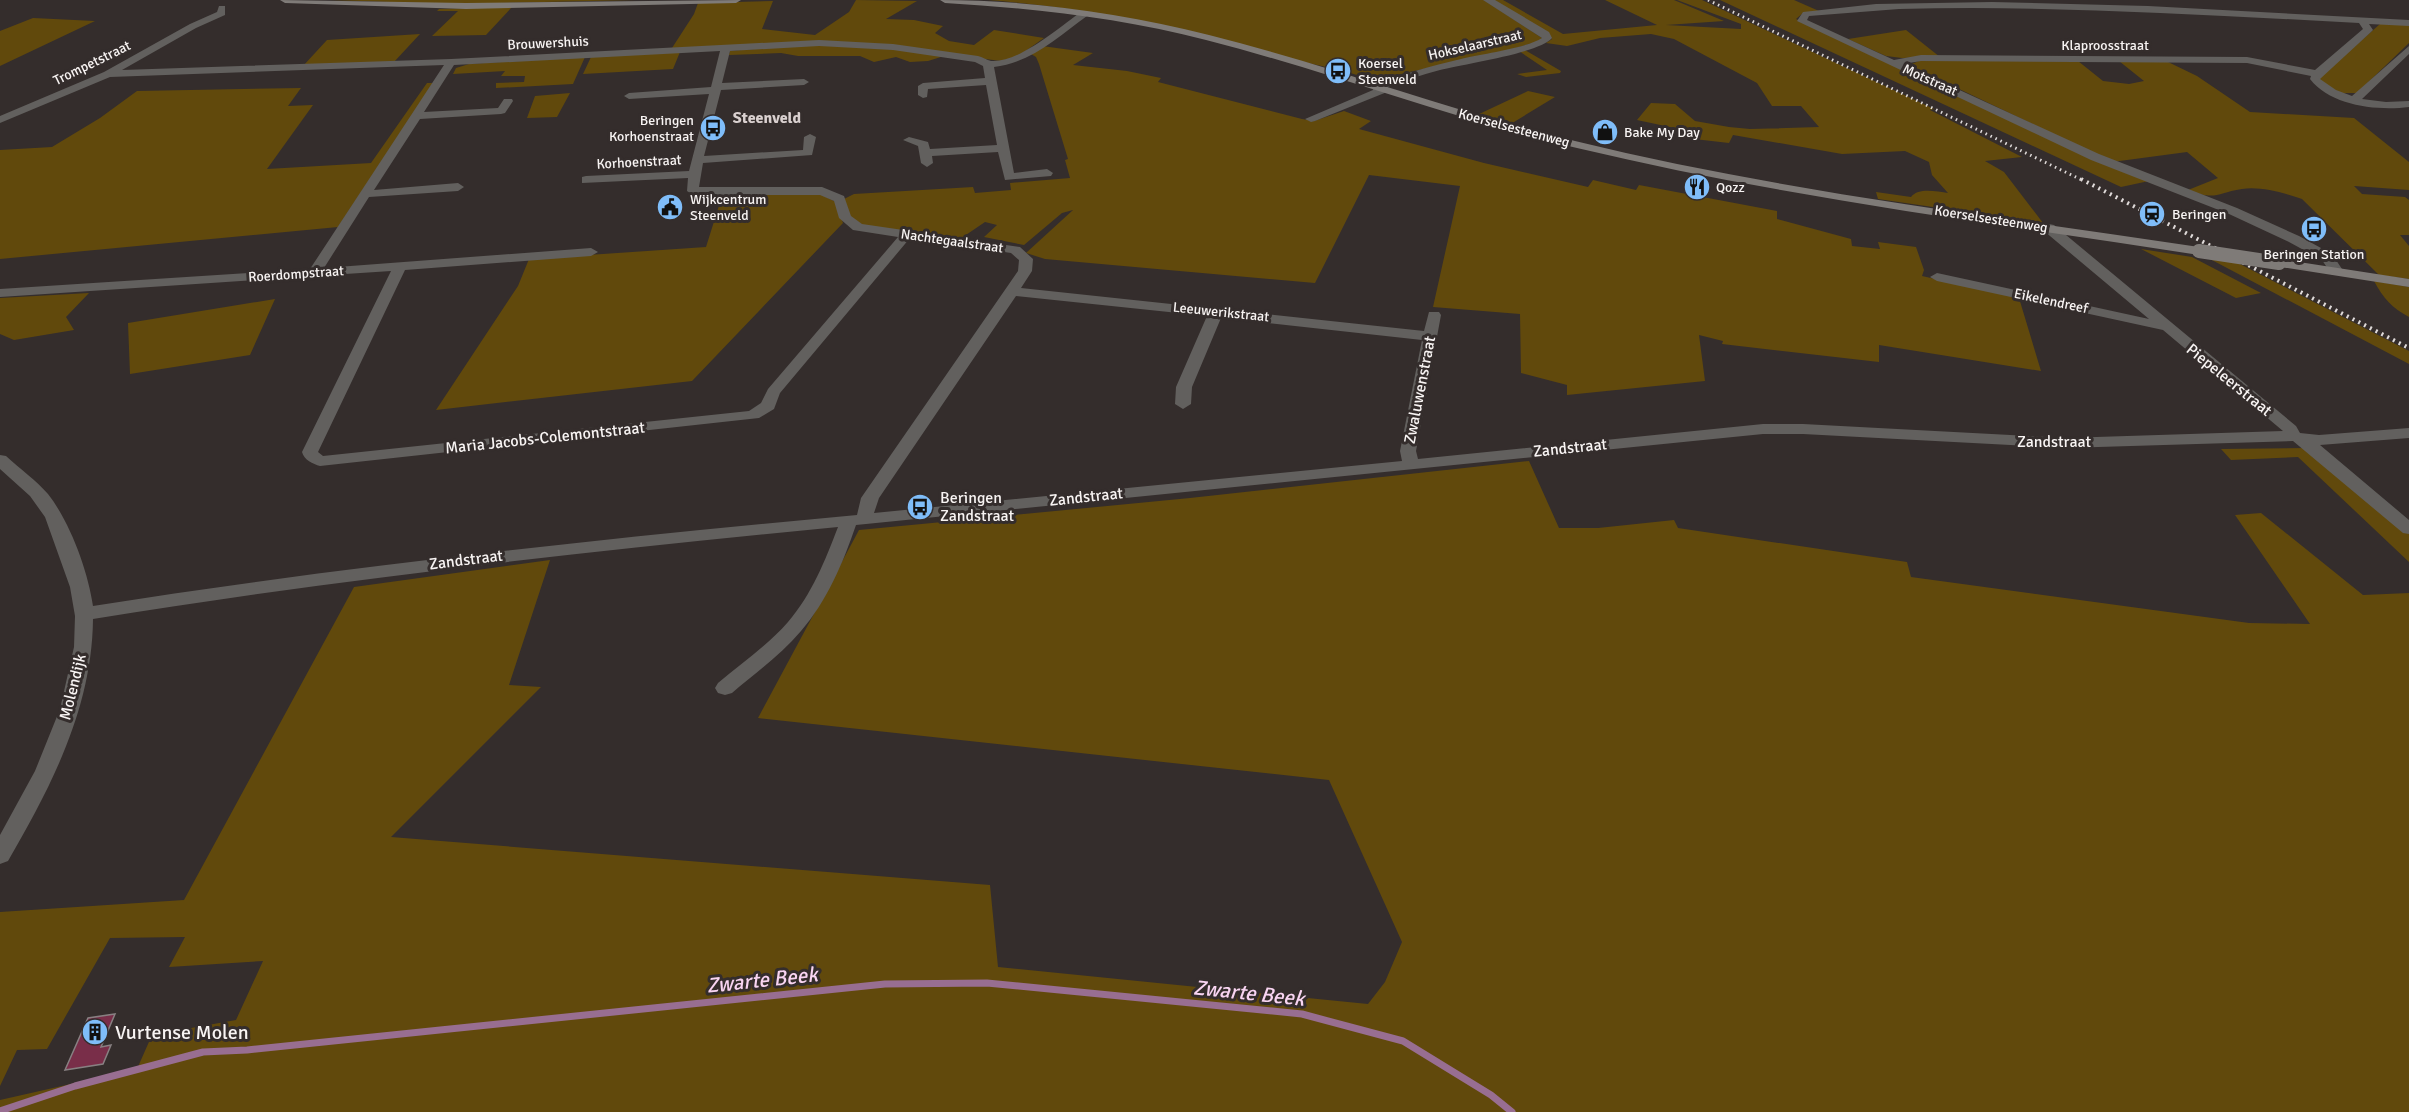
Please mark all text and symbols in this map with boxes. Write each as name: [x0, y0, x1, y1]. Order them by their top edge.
street label: Hokselaarstraat: [1427, 26, 1523, 64]
street label: Brouwershuis: [507, 32, 589, 54]
street label: Trompetstraat: [51, 37, 134, 89]
street label: Klaproosstraat: [2061, 37, 2149, 54]
place label: Koersel Steenveld: [1358, 55, 1417, 88]
bus stop icon: Koersel Steenveld: [1323, 56, 1353, 86]
street label: Motstraat: [1900, 60, 1960, 100]
street label: Koerselsesteenweg: [1456, 105, 1572, 151]
district label: Steenveld: [733, 108, 802, 128]
place label: Beringen Korhoenstraat: [609, 112, 694, 145]
bus stop icon: Beringen Korhoenstraat: [698, 113, 728, 143]
shop icon: Bake My Day: [1590, 117, 1620, 147]
place label: Bake My Day: [1624, 124, 1700, 141]
street label: Korhoenstraat: [596, 151, 682, 173]
restaurant icon: Qozz: [1682, 172, 1712, 202]
place label: Qozz: [1716, 179, 1745, 196]
place label: Wijkcentrum Steenveld: [690, 191, 766, 224]
public building icon: Wijkcentrum Steenveld: [655, 192, 685, 222]
station icon: Beringen: [2137, 199, 2167, 229]
street label: Koerselsesteenweg: [1933, 202, 2049, 236]
place label: Beringen: [2172, 206, 2226, 223]
bus stop icon: Beringen Station: [2299, 214, 2329, 244]
street label: Nachtegaalstraat: [900, 225, 1004, 257]
place label: Beringen Station: [2264, 246, 2364, 263]
street label: Roerdompstraat: [248, 262, 344, 286]
street label: Eikelendreef: [2013, 285, 2091, 317]
street label: Leeuwerikstraat: [1172, 298, 1270, 326]
street label: Zwaluwenstraat: [1400, 334, 1440, 446]
street label: Piepeleerstraat: [2182, 339, 2276, 421]
street label: Maria Jacobs-Colemontstraat: [444, 418, 646, 458]
street label: Zandstraat: [2017, 432, 2091, 452]
street label: Zandstraat: [1532, 434, 1608, 462]
street label: Zandstraat: [1048, 483, 1124, 511]
place label: Beringen Zandstraat: [940, 488, 1014, 526]
bus stop icon: Beringen Zandstraat: [905, 492, 935, 522]
street label: Zandstraat: [428, 546, 504, 574]
street label: Molendijk: [55, 652, 91, 722]
water label: Zwarte Beek: [705, 961, 821, 999]
water label: Zwarte Beek: [1192, 974, 1308, 1012]
building icon: Vurtense Molen: [80, 1017, 110, 1047]
place label: Vurtense Molen: [115, 1020, 249, 1045]

